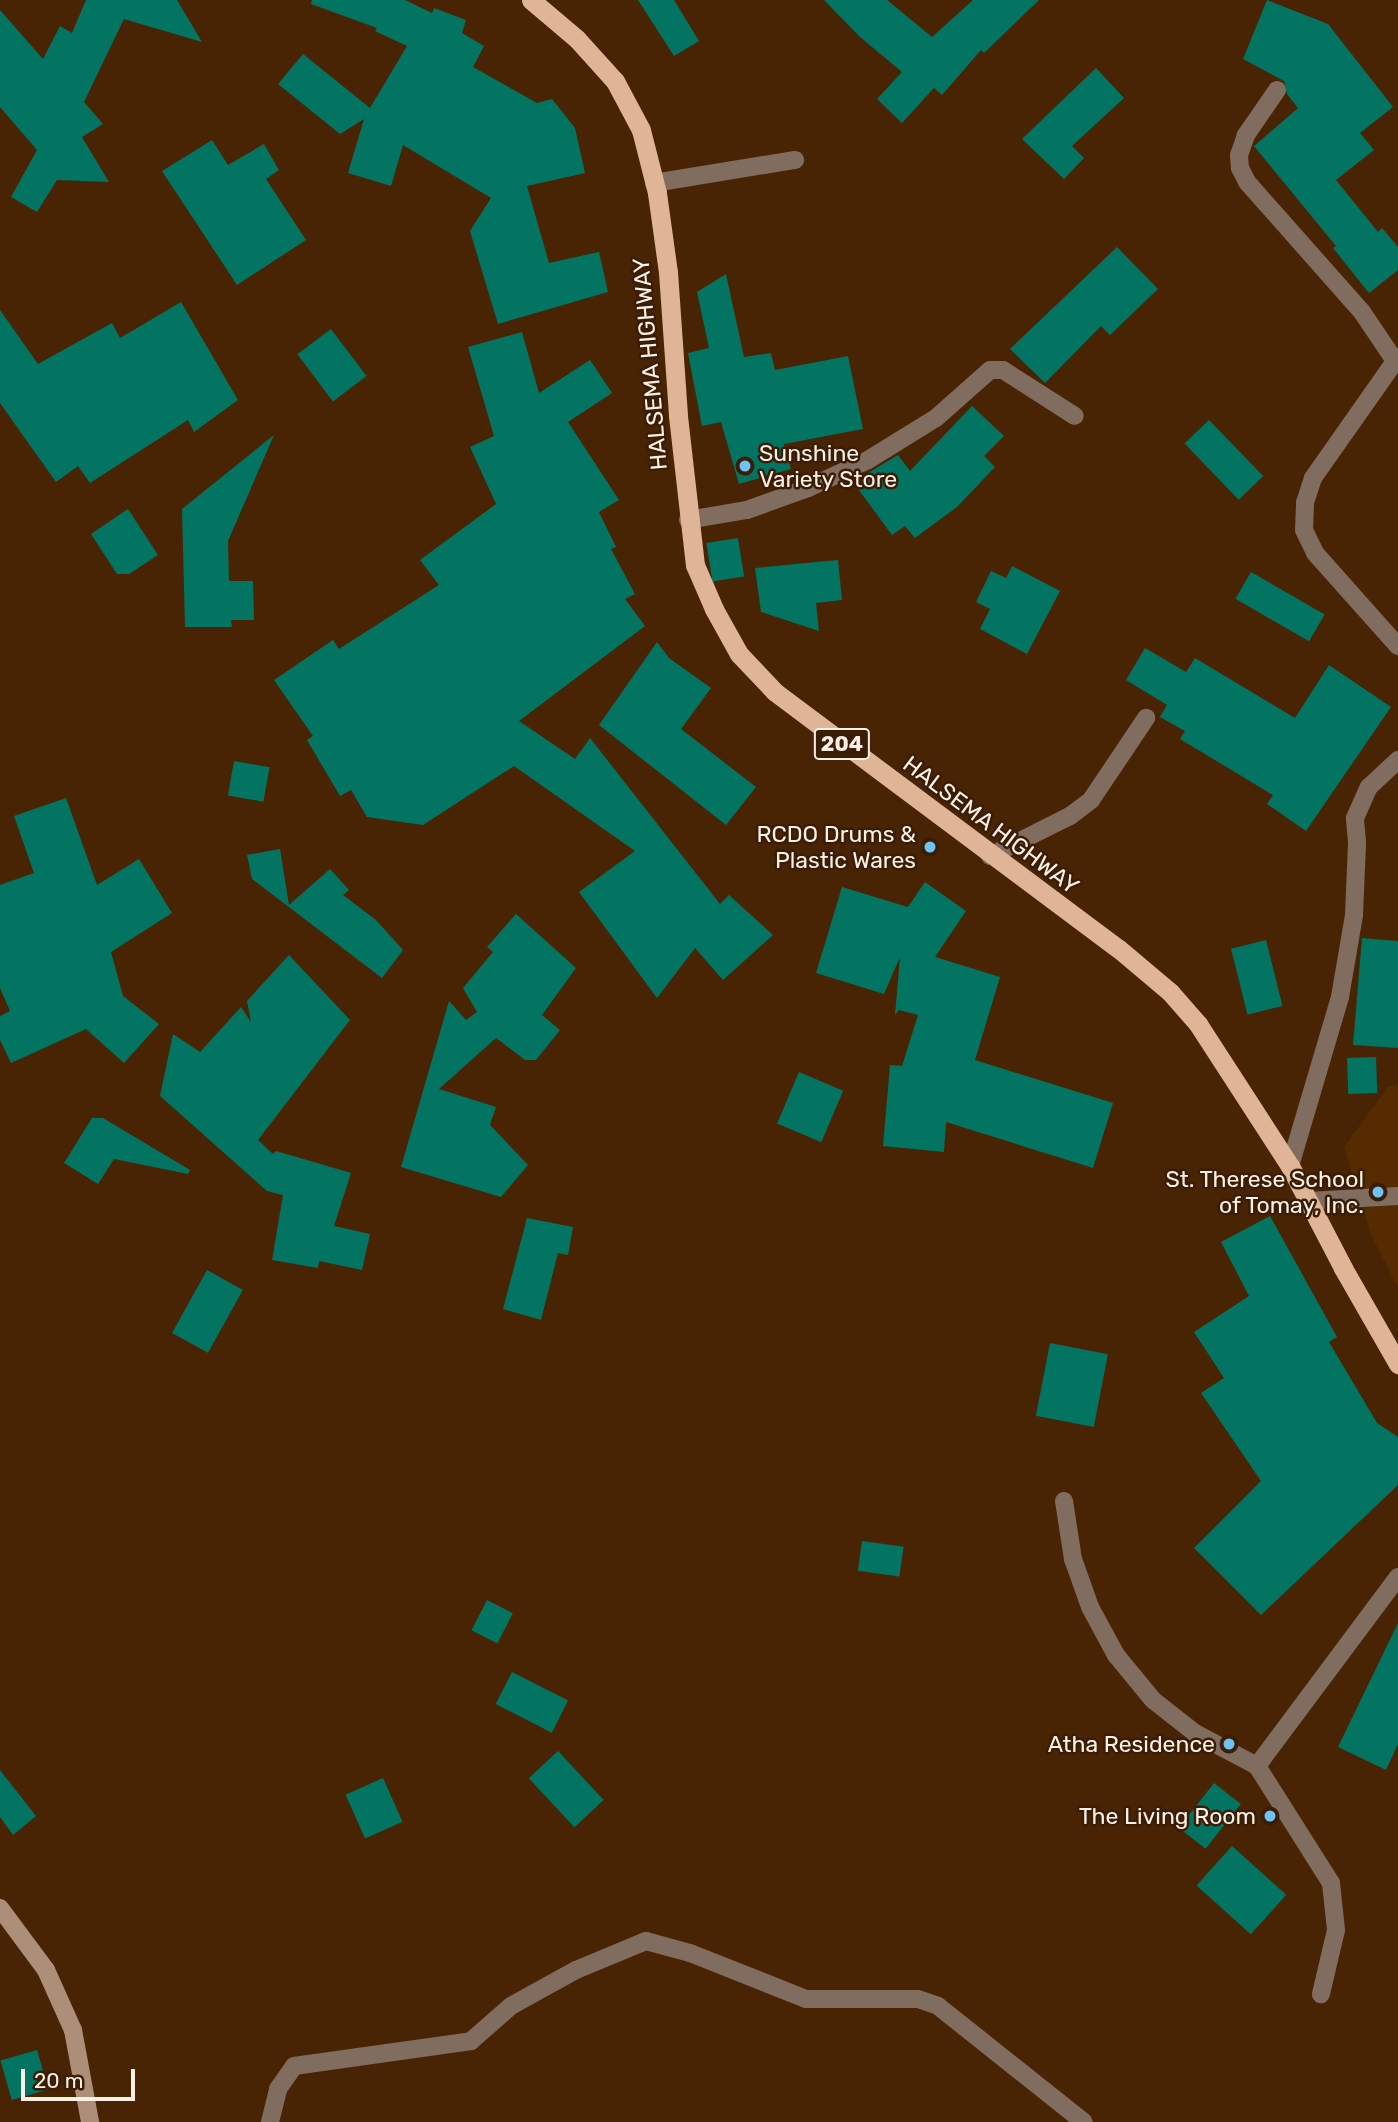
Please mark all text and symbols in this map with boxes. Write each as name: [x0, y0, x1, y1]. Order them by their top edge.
street label: HALSEMA HIGHWAY: [627, 256, 673, 472]
place label: Sunshine Variety Store: [759, 439, 898, 493]
marker: Sunshine Variety Store: [737, 458, 753, 474]
road number: 204: [812, 726, 872, 762]
street label: HALSEMA HIGHWAY: [897, 750, 1085, 900]
place label: RCDO Drums & Plastic Wares: [756, 820, 916, 874]
marker: RCDO Drums & Plastic Wares: [922, 839, 938, 855]
place label: St. Therese School of Tomay, Inc.: [1165, 1165, 1364, 1219]
marker: St. Therese School of Tomay, Inc.: [1370, 1184, 1386, 1200]
place label: Atha Residence: [1048, 1730, 1215, 1758]
marker: Atha Residence: [1221, 1736, 1237, 1752]
place label: The Living Room: [1079, 1802, 1256, 1830]
marker: The Living Room: [1262, 1808, 1278, 1824]
scale bar: [24, 2056, 138, 2100]
text: 20 m: [34, 2068, 83, 2093]

